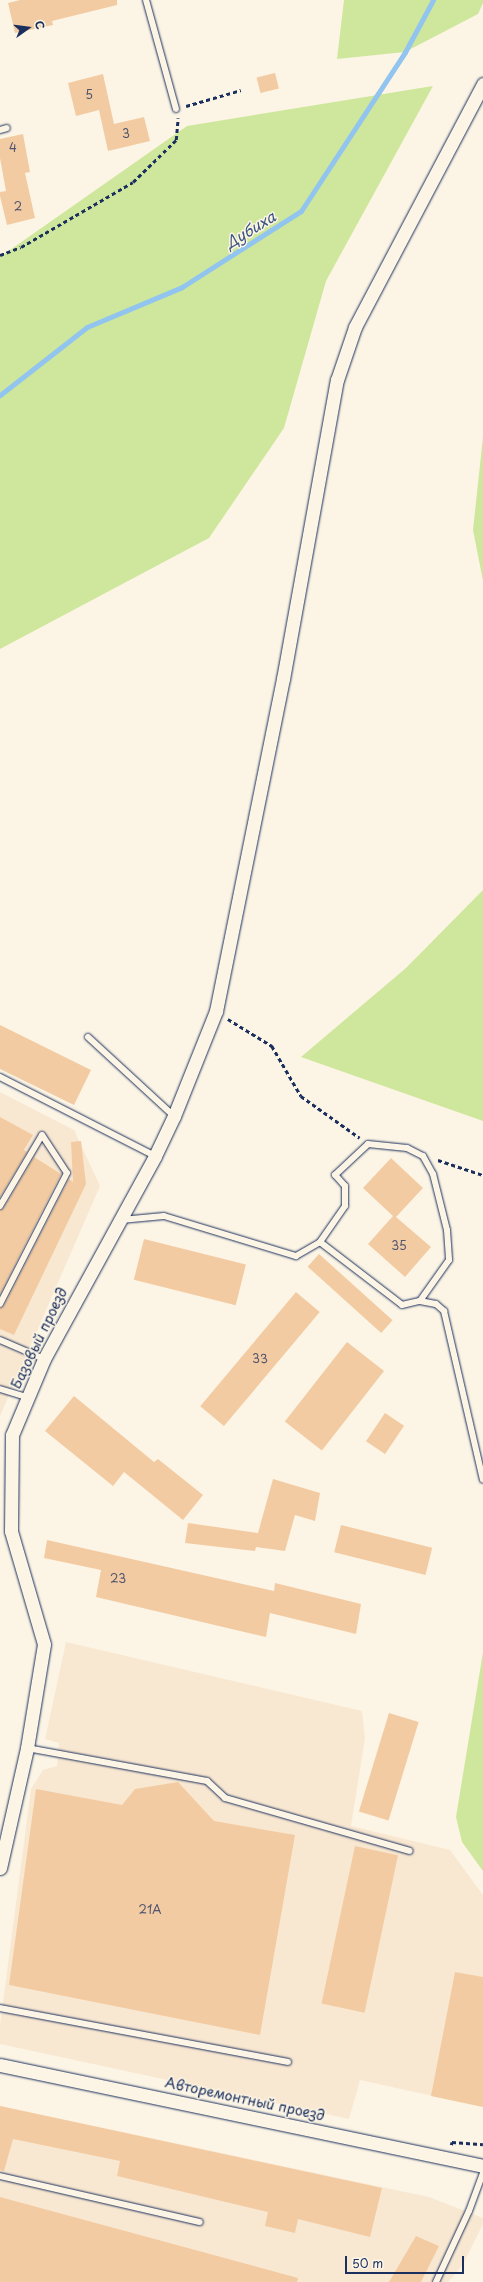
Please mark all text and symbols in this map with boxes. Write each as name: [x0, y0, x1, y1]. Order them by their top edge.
north arrow: [8, 8, 48, 48]
text: С: [31, 19, 49, 31]
house number: 5: [85, 88, 93, 102]
house number: 3: [122, 127, 130, 141]
house number: 4: [9, 141, 17, 155]
house number: 2: [14, 200, 22, 214]
water label: Дубиха: [222, 207, 278, 251]
house number: 35: [391, 1239, 407, 1253]
street label: Базовый проезд: [7, 1285, 71, 1391]
house number: 33: [252, 1352, 268, 1366]
house number: 23: [110, 1572, 126, 1586]
house number: 21А: [138, 1903, 162, 1917]
street label: Авторемонтный проезд: [164, 2074, 326, 2124]
scale bar: [347, 2248, 466, 2274]
text: 50 m: [352, 2254, 383, 2272]

